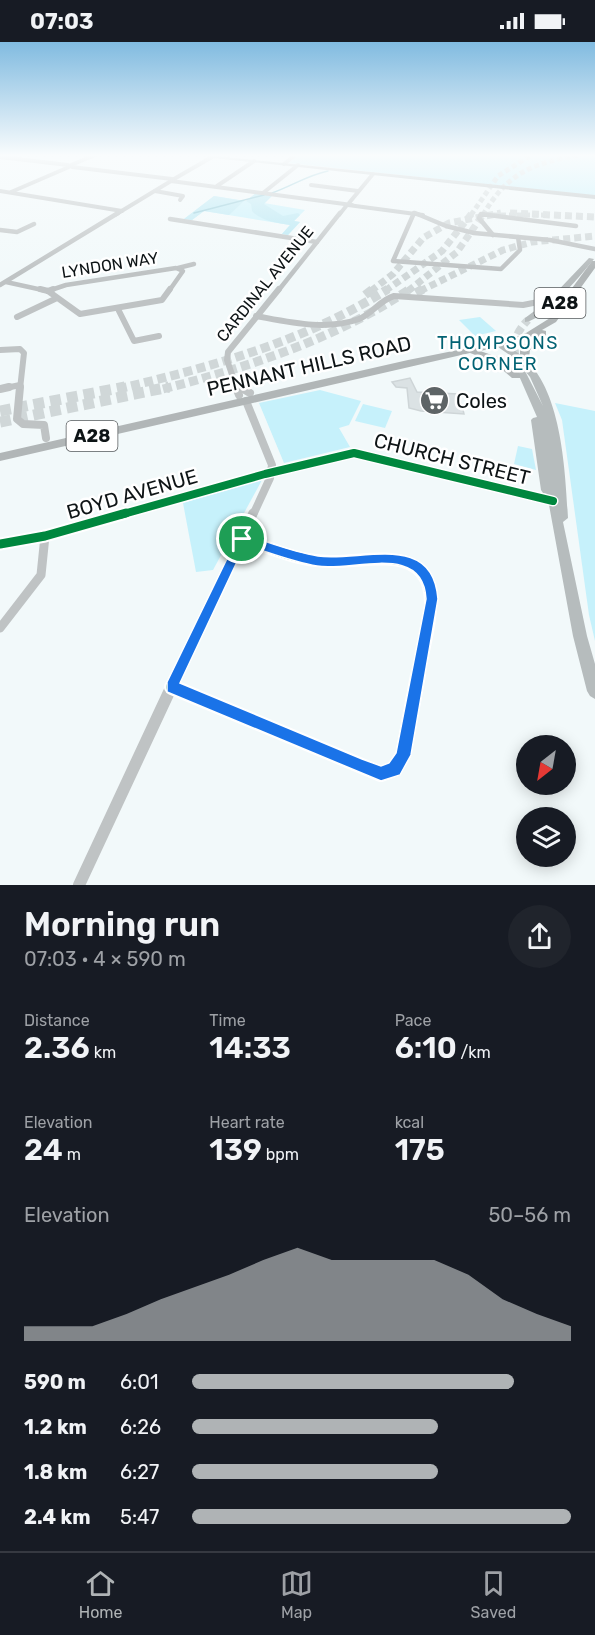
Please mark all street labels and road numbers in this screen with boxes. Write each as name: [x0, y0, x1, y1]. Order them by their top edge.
street label: CARDINAL AVENUE: [213, 222, 317, 346]
street label: LYNDON WAY: [60, 248, 160, 282]
road number: A28: [534, 288, 586, 318]
street label: PENNANT HILLS ROAD: [204, 331, 414, 401]
road number: A28: [66, 421, 118, 451]
street label: CHURCH STREET: [371, 428, 533, 490]
street label: BOYD AVENUE: [64, 464, 200, 524]

